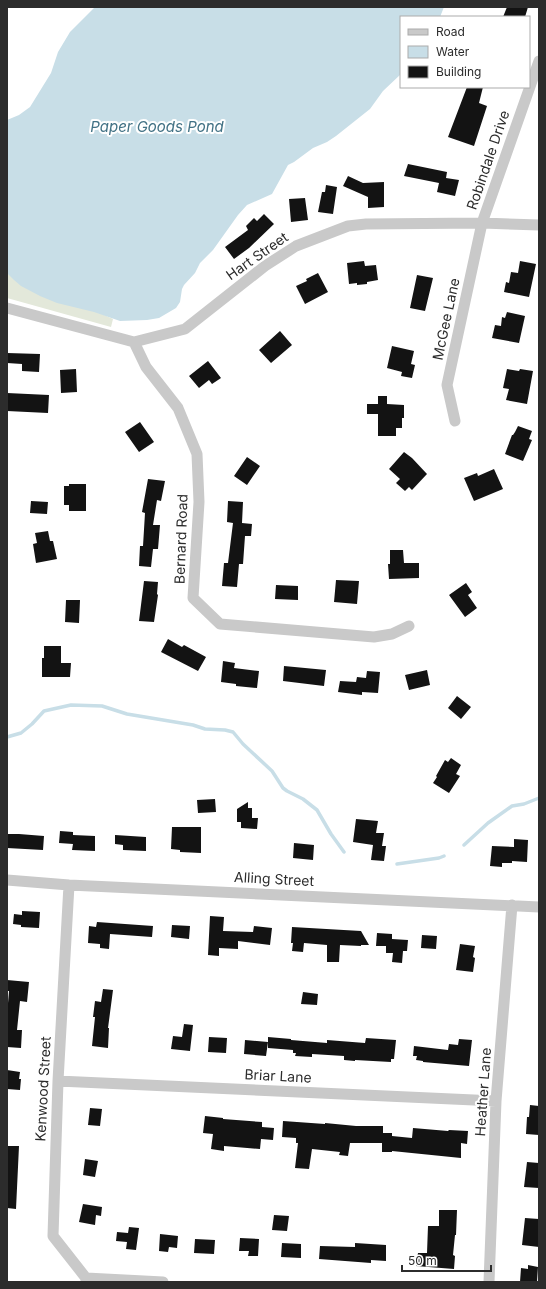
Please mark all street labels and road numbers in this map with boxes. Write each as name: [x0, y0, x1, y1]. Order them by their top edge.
street label: Robindale Drive: [463, 108, 513, 212]
street label: Hart Street: [222, 228, 291, 283]
street label: McGee Lane: [429, 276, 463, 362]
street label: Bernard Road: [170, 494, 191, 584]
street label: Alling Street: [234, 868, 315, 889]
street label: Kenwood Street: [31, 1036, 54, 1142]
street label: Heather Lane: [471, 1047, 494, 1137]
street label: Briar Lane: [244, 1065, 312, 1086]

